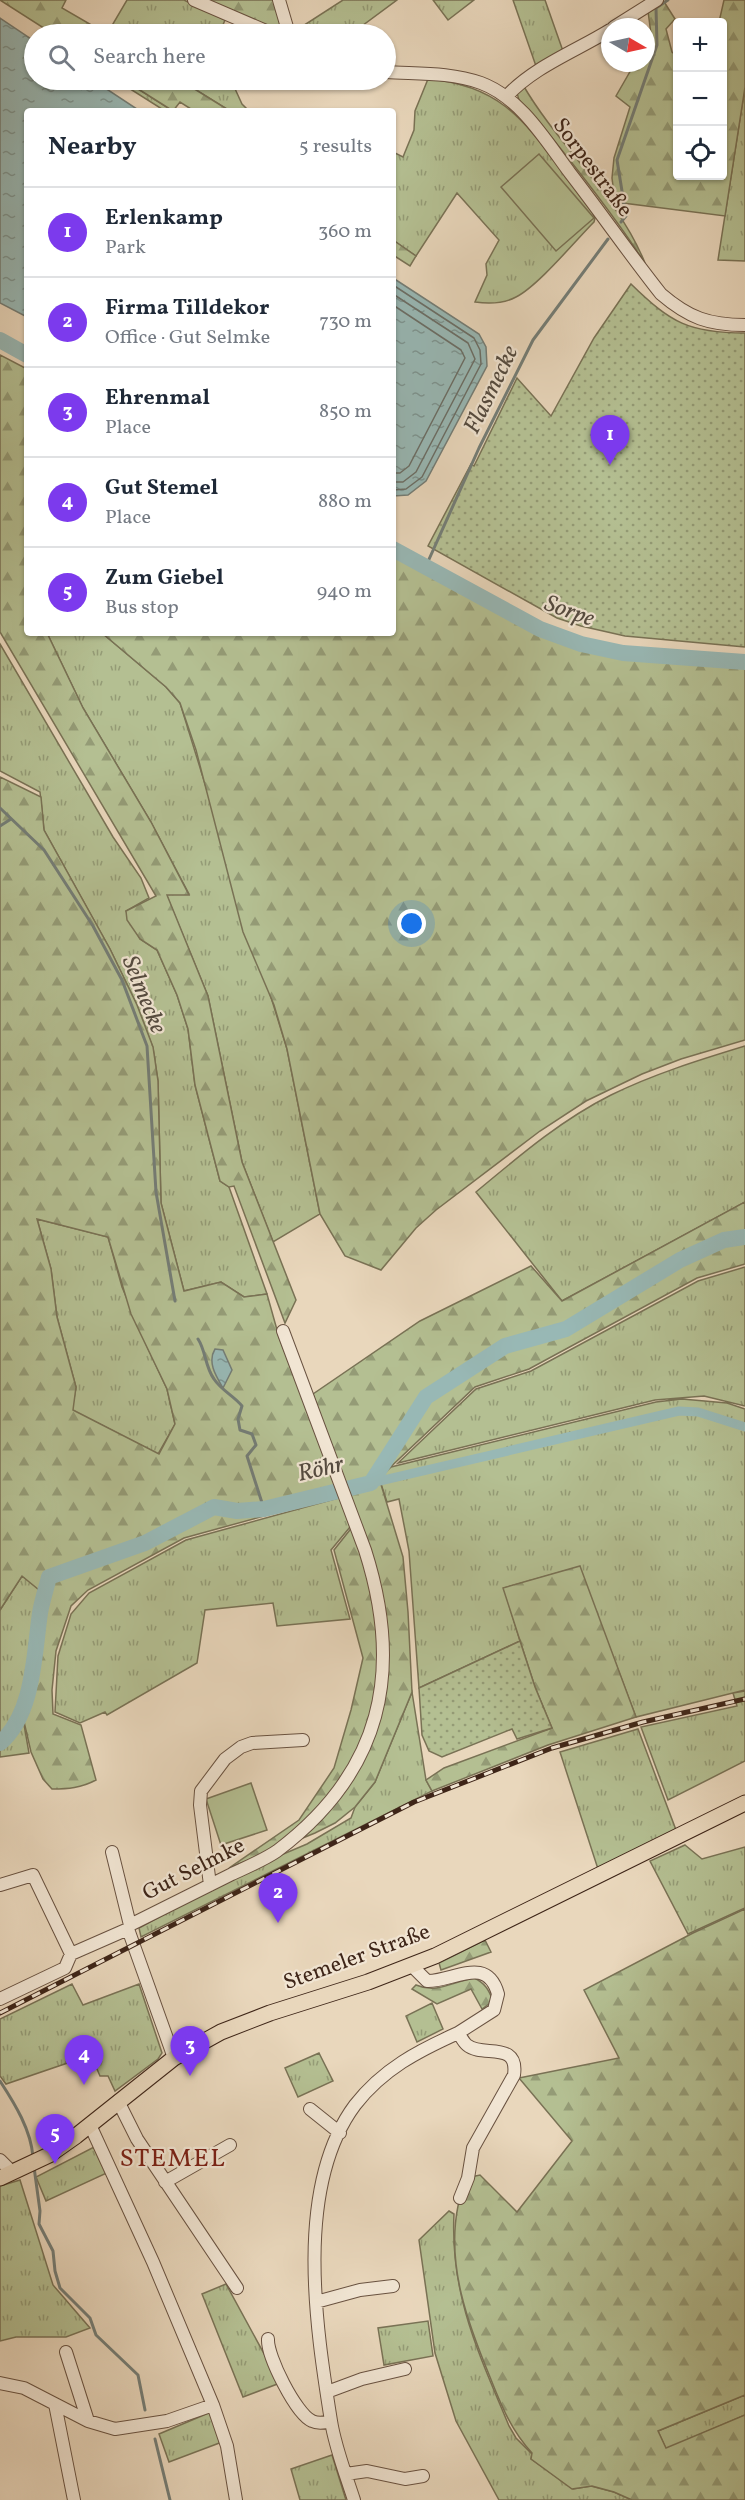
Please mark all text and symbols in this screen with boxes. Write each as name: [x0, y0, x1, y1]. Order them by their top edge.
north arrow: [601, 18, 655, 72]
map controls: [673, 18, 727, 180]
button: +: [673, 18, 727, 72]
search box: [24, 24, 396, 90]
icon: search: [45, 41, 78, 74]
text: Search here: [93, 42, 206, 73]
button: −: [673, 72, 727, 126]
street label: Sorpestraße: [544, 112, 640, 224]
button: locate: [673, 126, 727, 180]
text: Nearby: [48, 129, 137, 165]
text: 5 results: [299, 133, 372, 161]
text: Erlenkamp: [105, 203, 223, 234]
text: 1: [63, 218, 72, 246]
text: 360 m: [318, 218, 372, 246]
text: Park: [105, 234, 146, 262]
text: Firma Tilldekor: [105, 293, 269, 324]
text: 2: [62, 308, 73, 336]
text: 730 m: [319, 308, 372, 336]
text: Office · Gut Selmke: [105, 324, 270, 352]
water label: Flasmecke: [456, 340, 528, 440]
text: Ehrenmal: [105, 383, 210, 414]
text: 3: [62, 398, 73, 426]
text: 850 m: [319, 398, 372, 426]
text: Place: [105, 414, 151, 442]
pin: 1: [590, 416, 630, 465]
text: Gut Stemel: [105, 473, 218, 504]
text: 4: [61, 488, 74, 516]
text: 880 m: [318, 488, 372, 516]
text: Place: [105, 504, 151, 532]
text: Zum Giebel: [105, 563, 224, 594]
text: 5: [63, 578, 72, 606]
text: 940 m: [317, 578, 372, 606]
water label: Sorpe: [539, 587, 599, 637]
text: Bus stop: [105, 594, 179, 622]
your location: [397, 909, 426, 938]
water label: Selmecke: [112, 951, 174, 1039]
water label: Röhr: [294, 1448, 349, 1492]
street label: Gut Selmke: [137, 1831, 251, 1909]
pin: 2: [258, 1874, 298, 1923]
street label: Stemeler Straße: [279, 1917, 435, 1999]
pin: 3: [170, 2026, 210, 2076]
pin: 4: [64, 2036, 104, 2085]
pin: 5: [36, 2114, 74, 2164]
district label: STEMEL: [120, 2141, 226, 2177]

